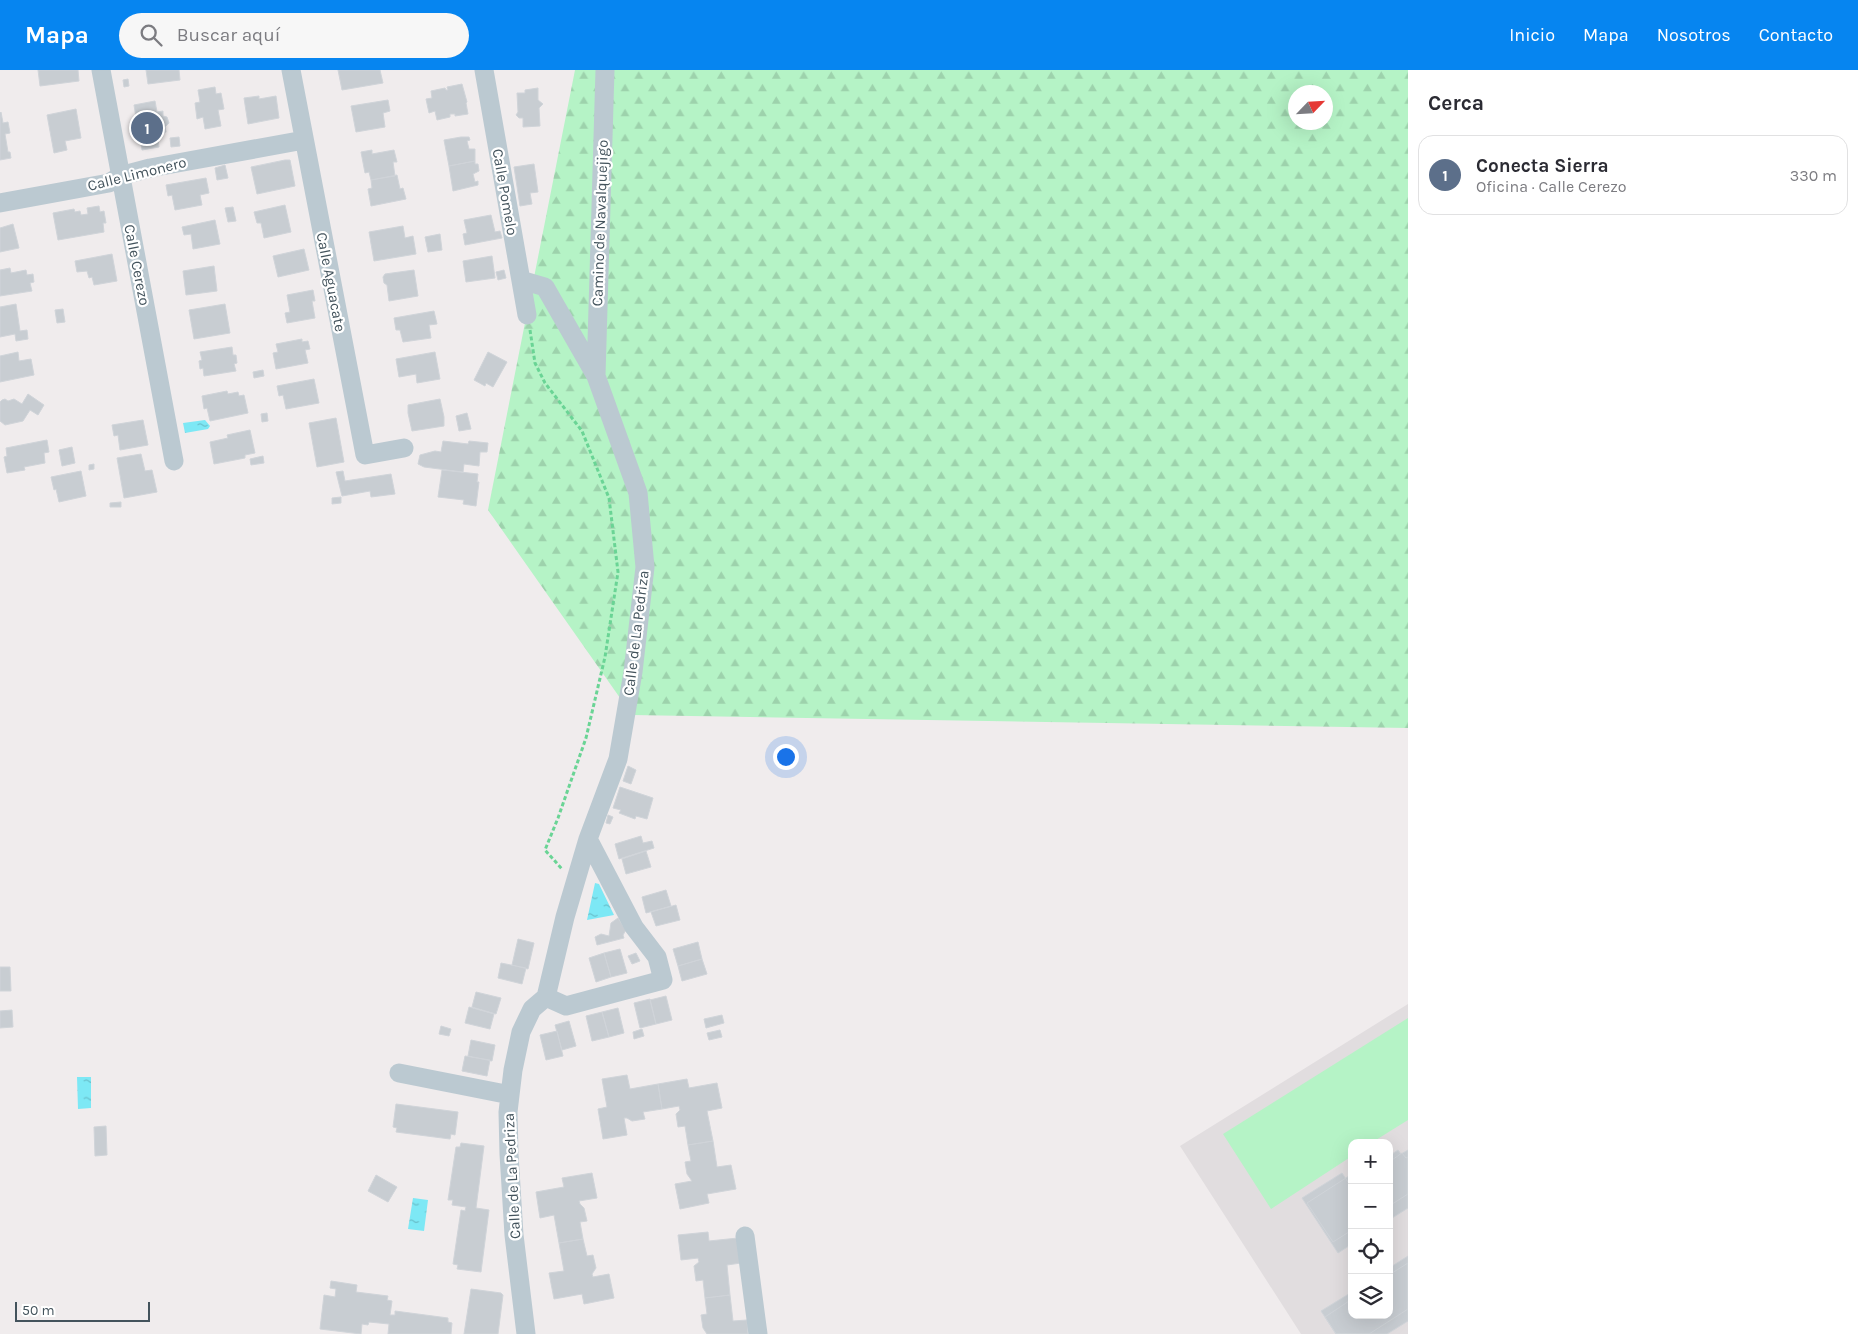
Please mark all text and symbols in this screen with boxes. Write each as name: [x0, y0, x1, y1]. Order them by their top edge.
search box: [119, 13, 469, 58]
text: Mapa: [25, 21, 89, 49]
icon: search: [137, 21, 165, 49]
text: Buscar aquí: [177, 24, 280, 46]
text: Inicio: [1509, 24, 1555, 46]
text: Mapa: [1583, 24, 1629, 46]
text: Nosotros: [1657, 24, 1731, 46]
text: Contacto: [1759, 24, 1833, 46]
north arrow: [1288, 85, 1333, 130]
text: Cerca: [1428, 91, 1484, 115]
pin: 1: [131, 109, 163, 147]
street label: Camino de Navalquejigo: [588, 139, 612, 307]
street label: Calle Pomelo: [489, 147, 521, 237]
street label: Calle Limonero: [86, 153, 188, 195]
text: Conecta Sierra: [1476, 155, 1609, 177]
text: 1: [1442, 166, 1448, 185]
text: 330 m: [1790, 166, 1837, 185]
text: Oficina · Calle Cerezo: [1476, 177, 1626, 196]
street label: Calle Cerezo: [120, 223, 154, 307]
street label: Calle Aguacate: [313, 231, 349, 333]
street label: Calle de La Pedriza: [619, 569, 653, 697]
your location: [773, 744, 799, 770]
street label: Calle de La Pedriza: [500, 1112, 524, 1240]
map controls: [1348, 1139, 1393, 1319]
button: +: [1348, 1139, 1393, 1184]
button: −: [1348, 1184, 1393, 1229]
button: locate: [1348, 1229, 1393, 1274]
button: layers: [1348, 1274, 1393, 1319]
scale bar: [15, 1299, 150, 1322]
text: 50 m: [22, 1302, 55, 1319]

